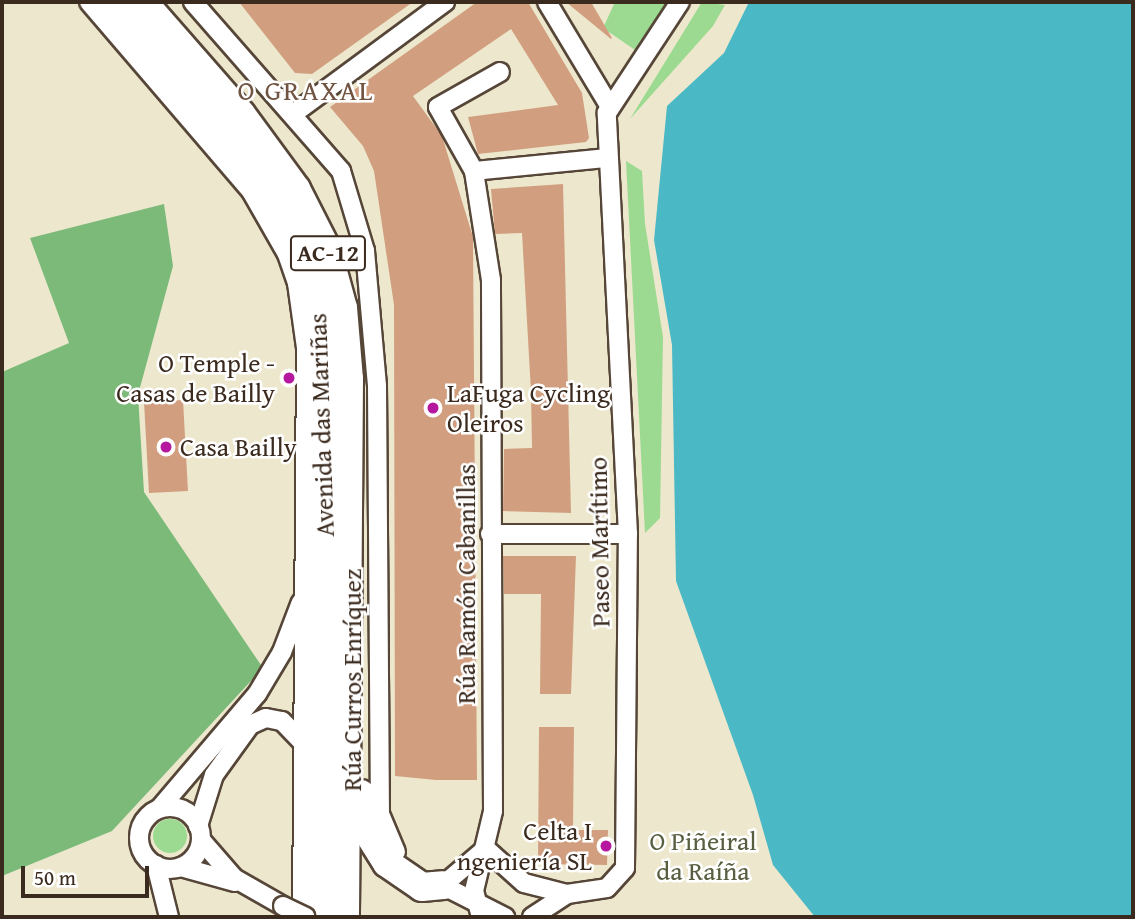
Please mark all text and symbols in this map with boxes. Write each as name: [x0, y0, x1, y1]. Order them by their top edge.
district label: O GRAXAL: [239, 73, 373, 107]
road number: AC-12: [290, 232, 366, 274]
street label: Avenida das Mariñas: [302, 313, 340, 537]
place label: O Temple - Casas de Bailly: [116, 347, 275, 408]
marker: O Temple - Casas de Bailly: [281, 370, 297, 386]
place label: LaFuga Cycling Oleiros: [447, 377, 610, 438]
marker: LaFuga Cycling Oleiros: [425, 400, 441, 416]
place label: Casa Bailly: [180, 431, 297, 463]
marker: Casa Bailly: [158, 439, 174, 455]
street label: Paseo Marítimo: [582, 457, 616, 627]
street label: Rúa Ramón Cabanillas: [450, 464, 482, 704]
street label: Rúa Curros Enríquez: [336, 569, 368, 791]
place label: Celta I ngeniería SL: [457, 815, 592, 876]
park label: O Piñeiral da Raíña: [650, 825, 756, 886]
marker: Celta I ngeniería SL: [598, 838, 614, 854]
scale bar: [24, 852, 152, 896]
text: 50 m: [34, 862, 76, 893]

